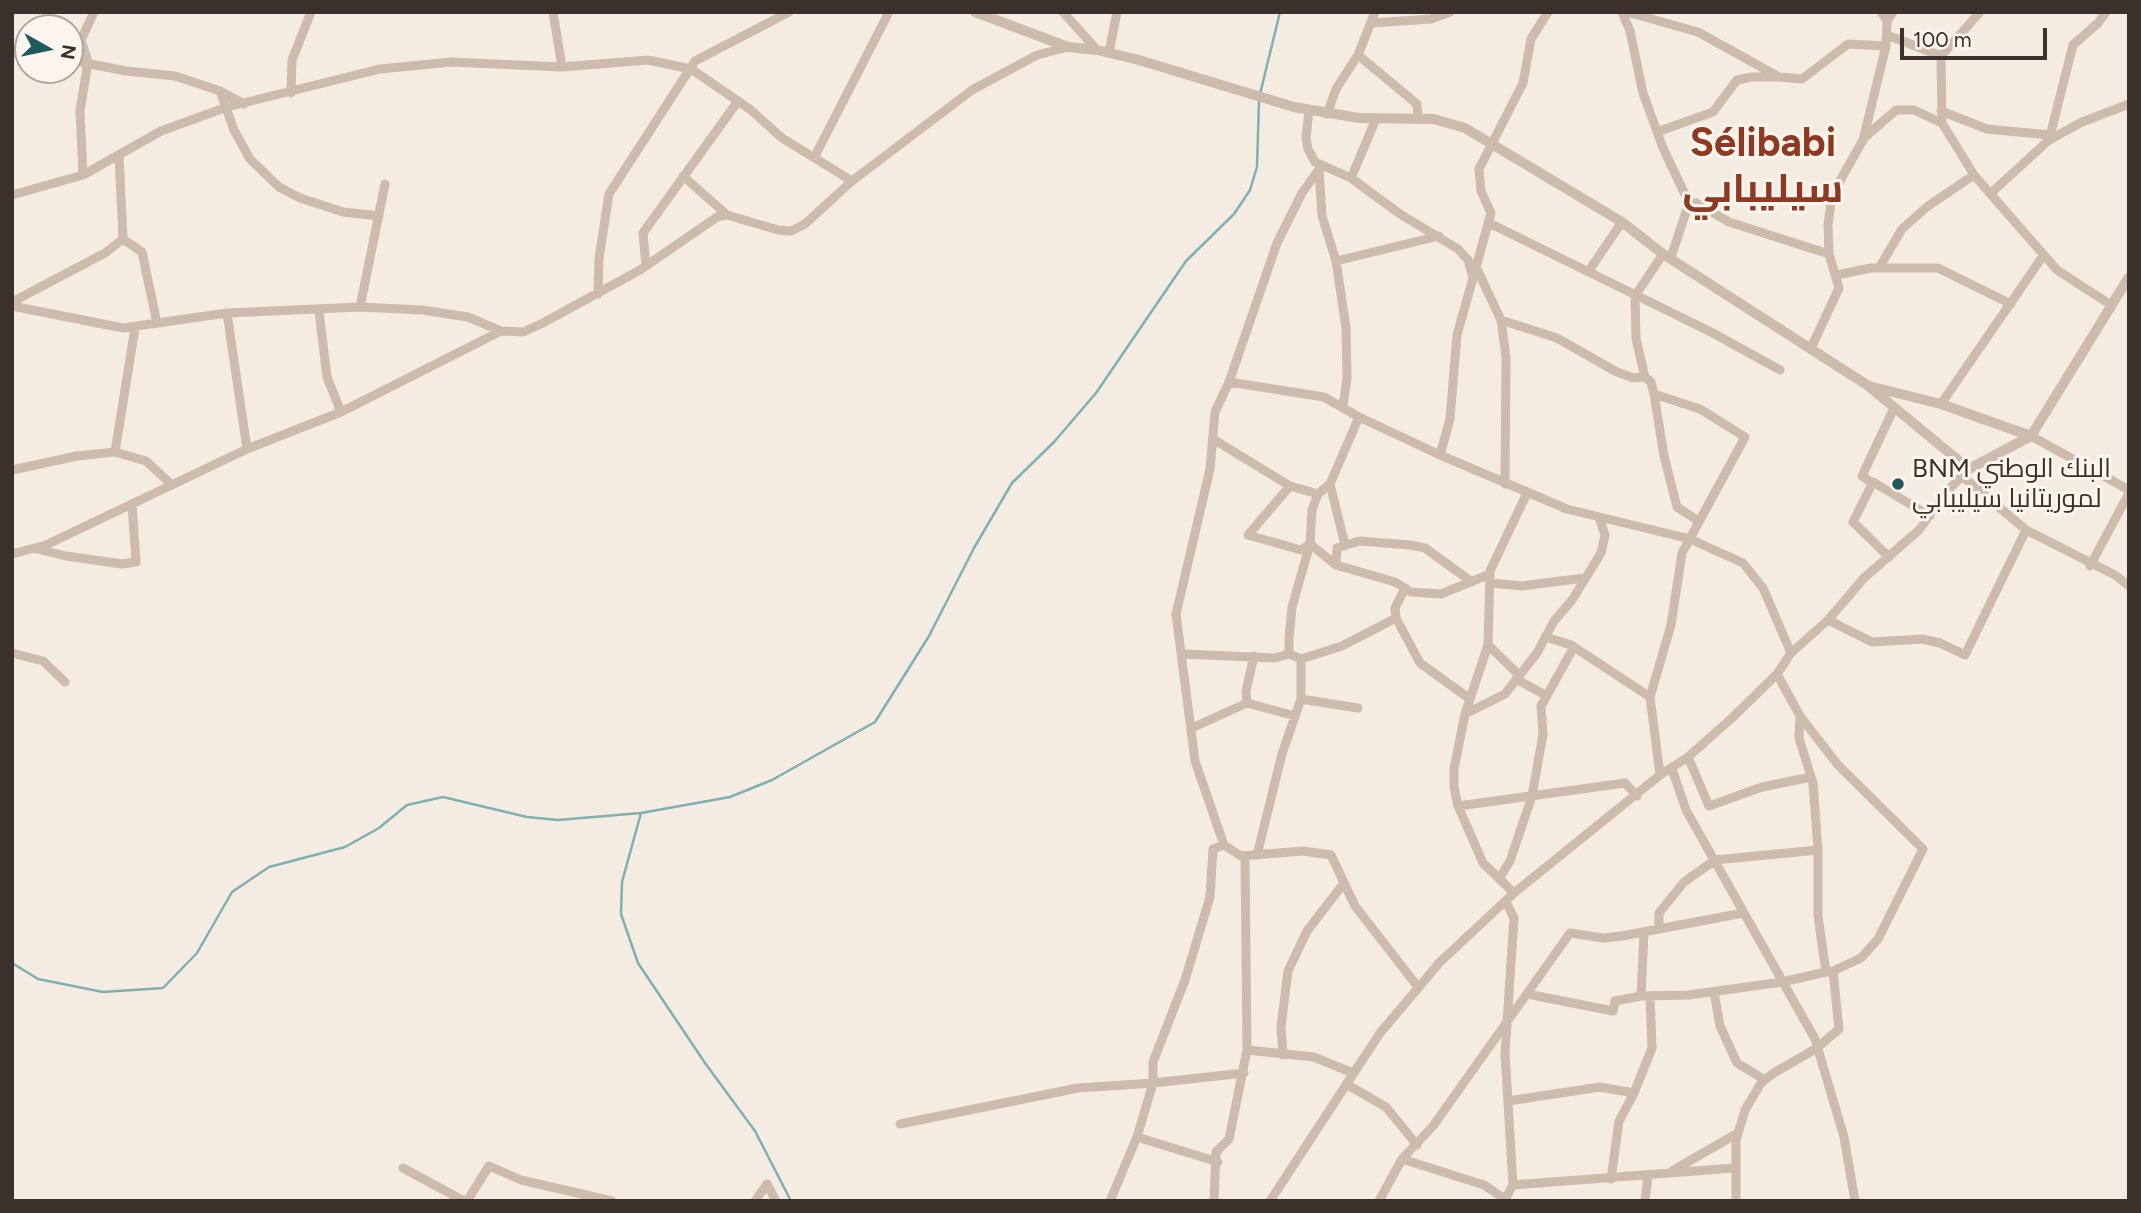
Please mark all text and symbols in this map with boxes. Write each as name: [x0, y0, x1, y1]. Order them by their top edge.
north arrow: [14, 14, 84, 84]
scale bar: [1903, 14, 2050, 58]
text: 100 m: [1913, 27, 1972, 52]
text: N: [56, 43, 81, 61]
district label: Sélibabi سيليبابي: [1683, 120, 1843, 214]
place label: BNM البنك الوطني لموريتانيا سيليبابي: [1912, 453, 2111, 514]
marker: BNM البنك الوطني لموريتانيا سيليبابي: [1890, 476, 1906, 492]

